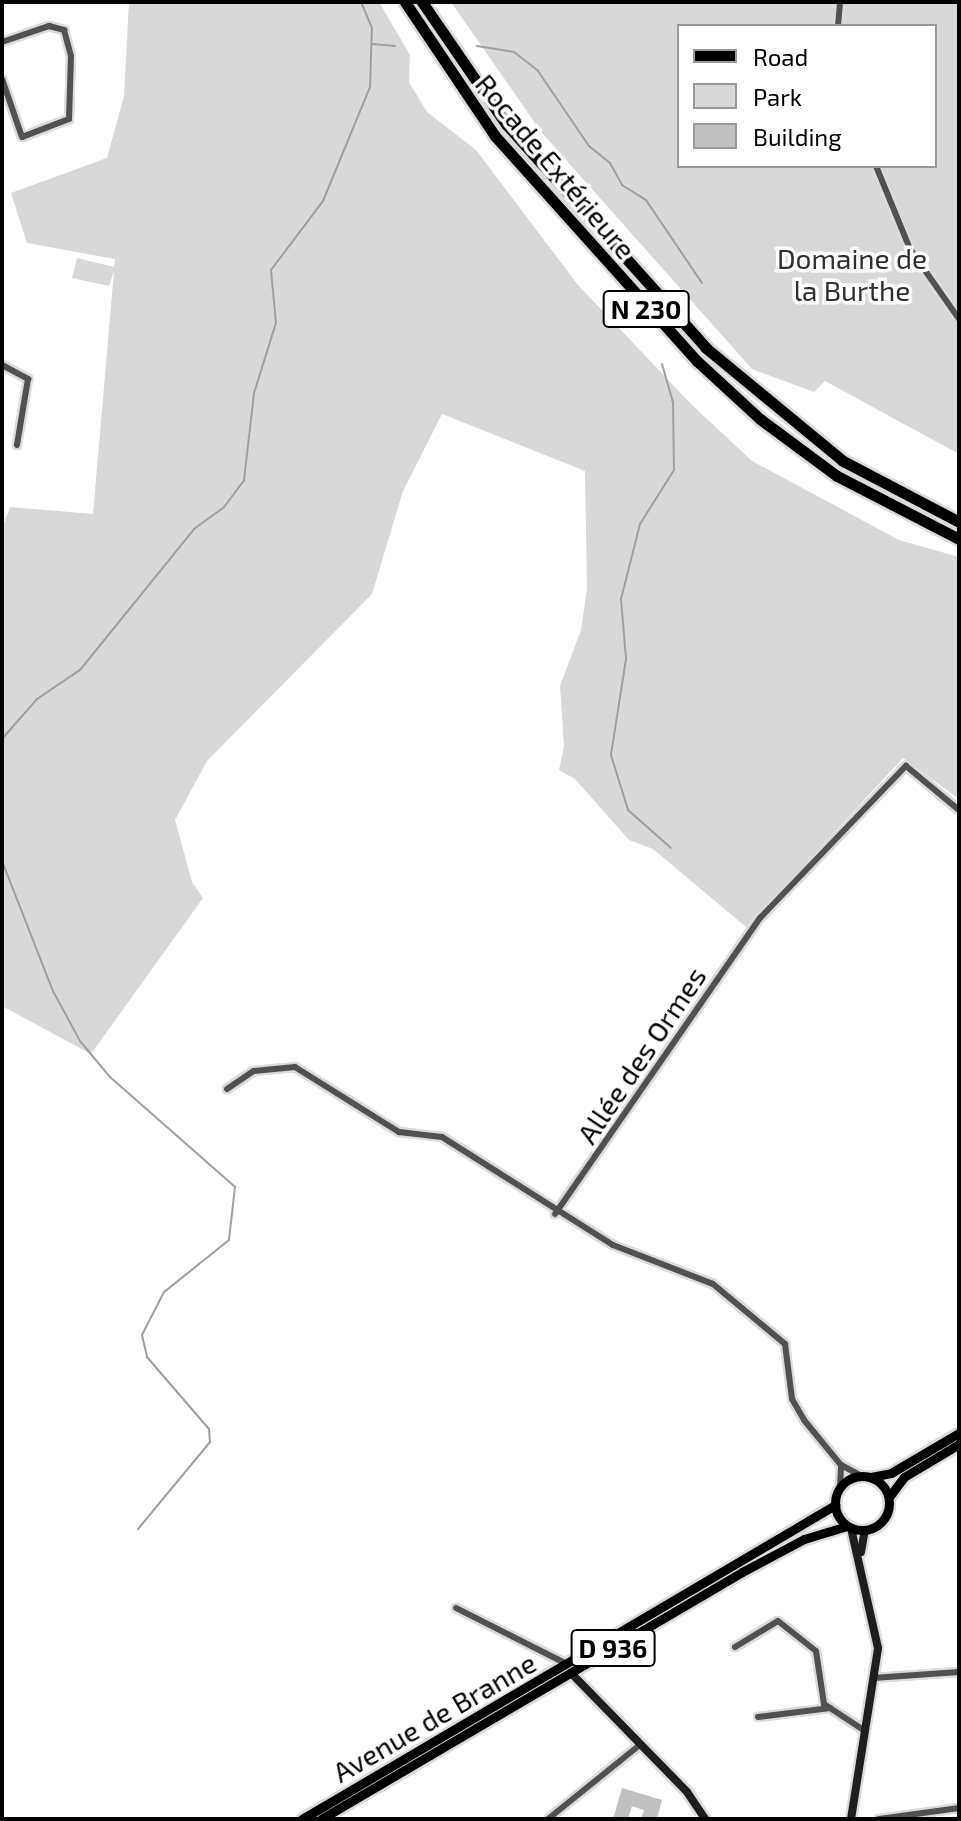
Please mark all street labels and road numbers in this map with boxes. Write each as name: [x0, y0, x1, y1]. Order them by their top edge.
street label: Rocade Extérieure: [469, 67, 643, 265]
road number: N 230: [602, 287, 690, 331]
street label: Allée des Ormes: [570, 960, 712, 1150]
road number: D 936: [569, 1626, 657, 1670]
street label: Avenue de Branne: [326, 1645, 542, 1789]

